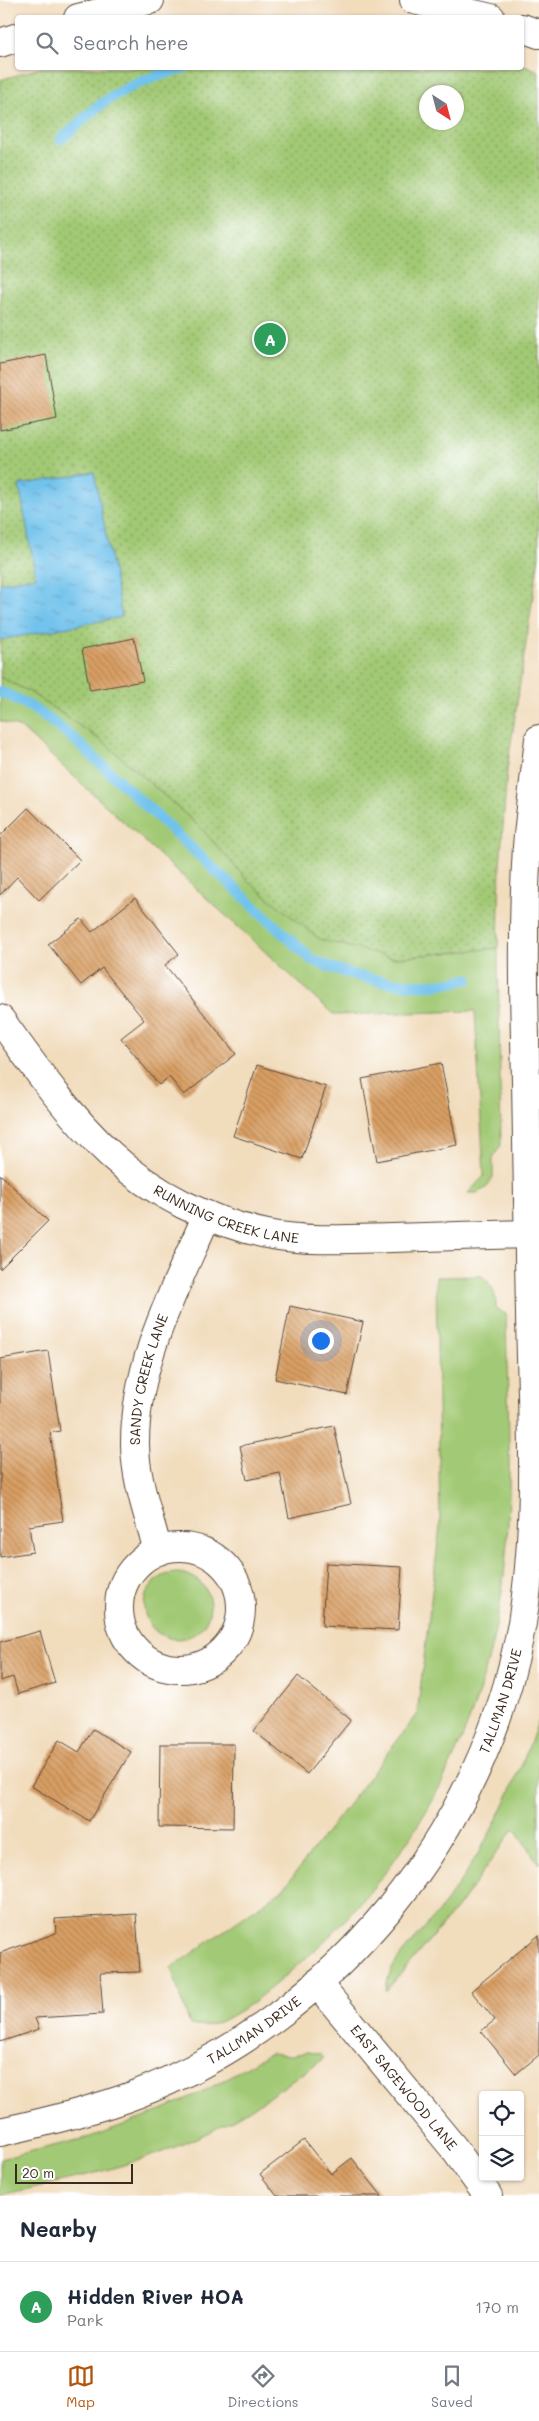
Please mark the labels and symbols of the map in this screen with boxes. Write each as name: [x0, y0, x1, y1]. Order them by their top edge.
north arrow: [419, 85, 464, 130]
pin: A: [254, 320, 286, 358]
street label: RUNNING CREEK LANE: [150, 1180, 300, 1247]
street label: SANDY CREEK LANE: [125, 1311, 172, 1445]
your location: [308, 1328, 334, 1354]
street label: TALLMAN DRIVE: [474, 1646, 526, 1757]
street label: TALLMAN DRIVE: [203, 1991, 305, 2068]
street label: EAST SAGEWOOD LANE: [346, 2021, 462, 2154]
scale bar: [15, 2161, 132, 2184]

